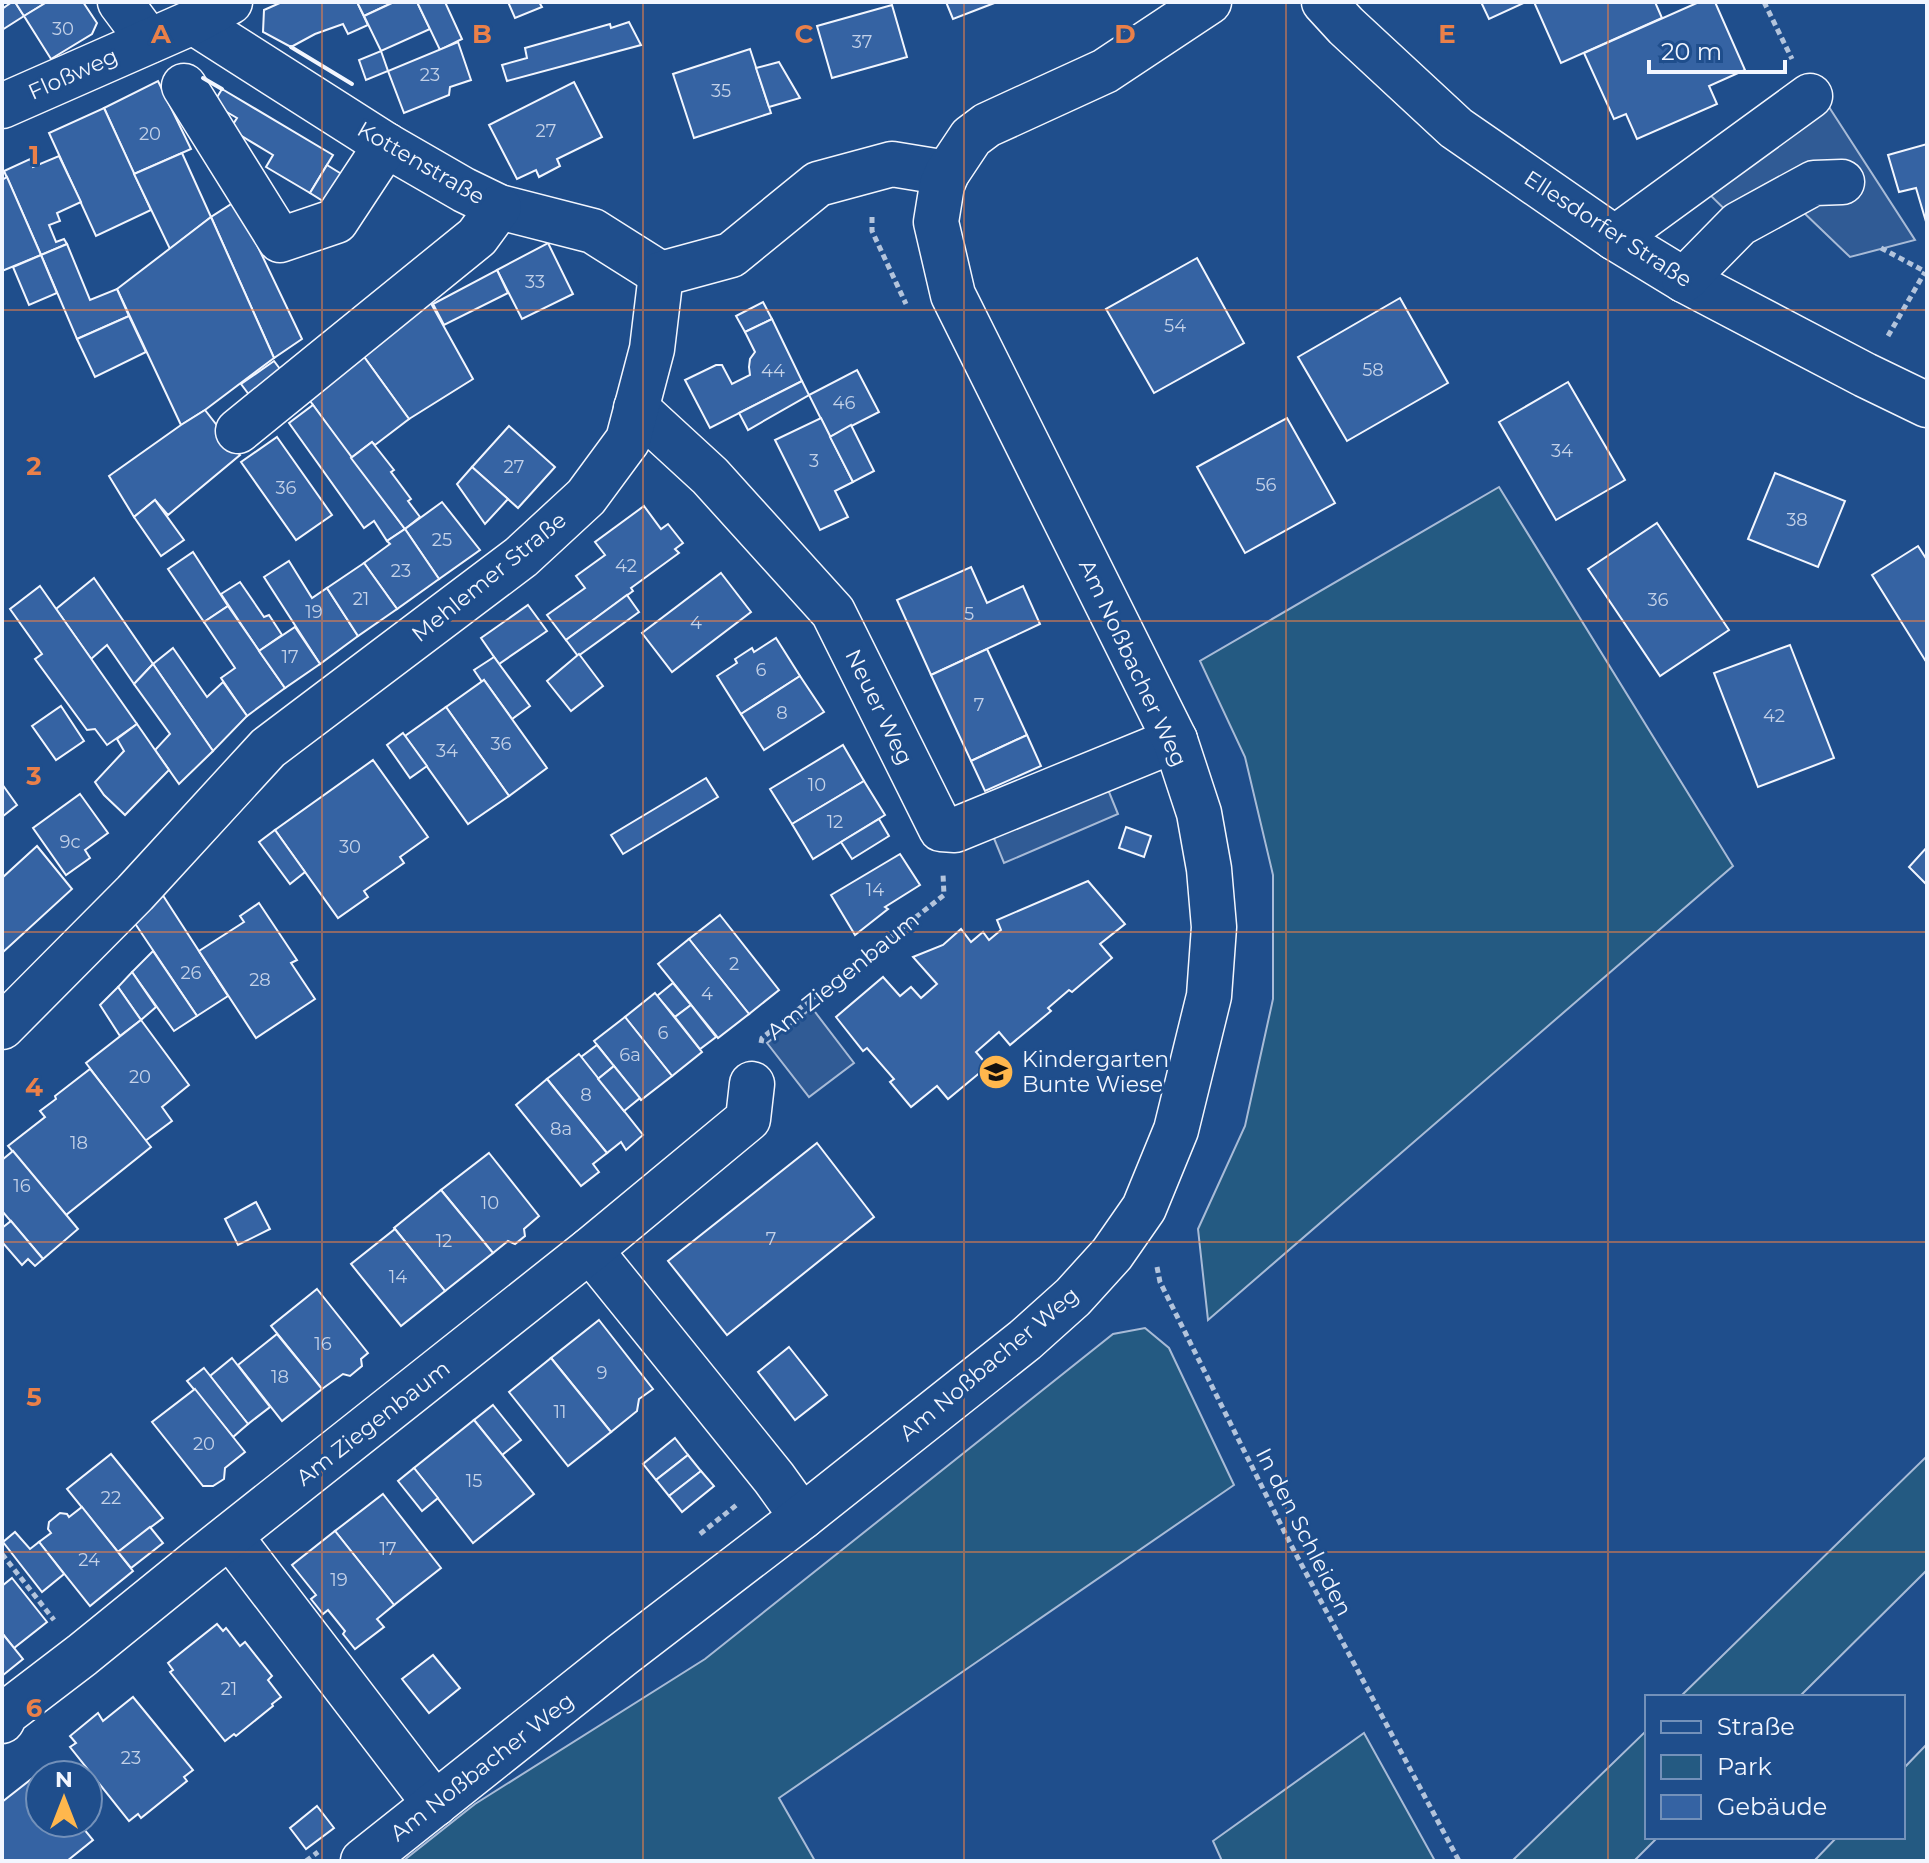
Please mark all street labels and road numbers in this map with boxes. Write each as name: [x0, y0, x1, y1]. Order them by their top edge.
street label: Floßweg: [24, 42, 122, 106]
street label: Kottenstraße: [352, 116, 490, 210]
street label: Ellesdorfer Straße: [1519, 165, 1697, 293]
street label: Mehlemer Straße: [406, 506, 572, 648]
street label: Am Noßbacher Weg: [1073, 555, 1193, 771]
street label: Neuer Weg: [839, 645, 919, 769]
street label: Am Ziegenbaum: [762, 906, 924, 1046]
street label: Am Noßbacher Weg: [894, 1281, 1084, 1447]
street label: Am Ziegenbaum: [291, 1355, 455, 1491]
street label: In den Schleiden: [1250, 1443, 1358, 1621]
street label: Am Noßbacher Weg: [385, 1687, 579, 1847]

